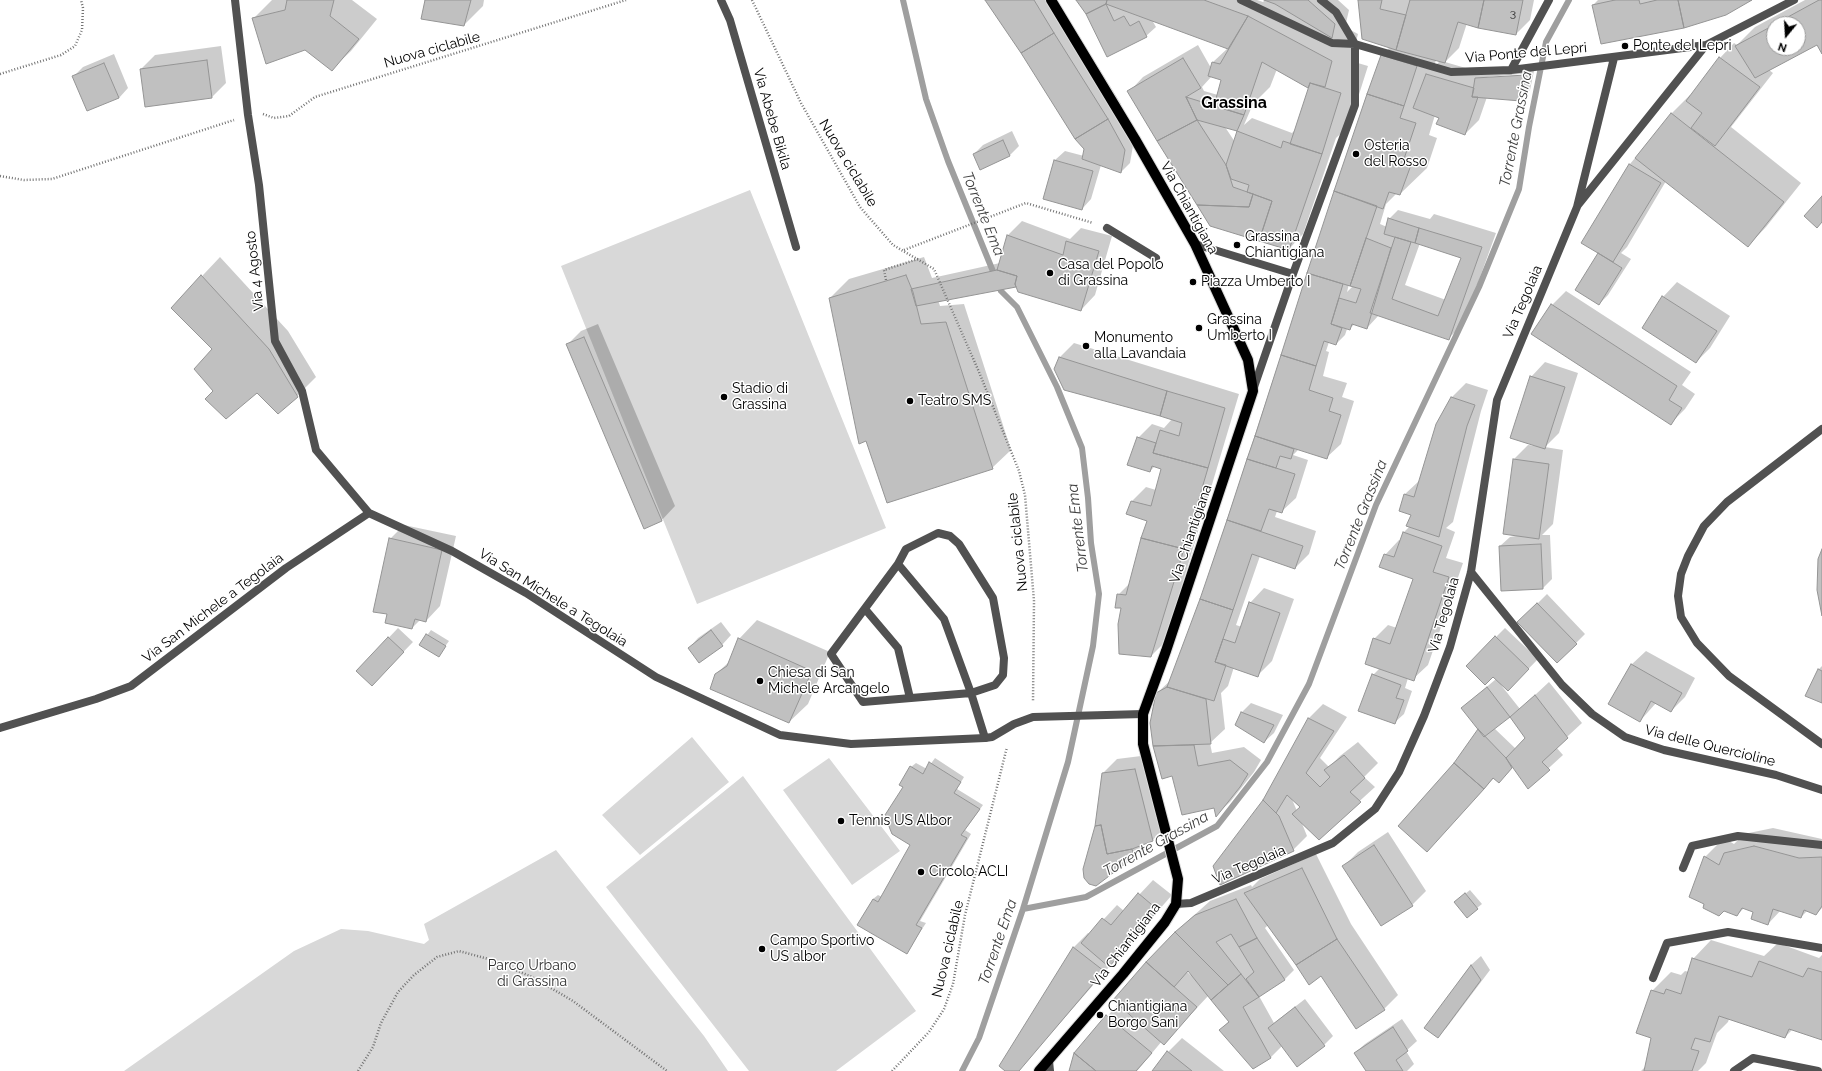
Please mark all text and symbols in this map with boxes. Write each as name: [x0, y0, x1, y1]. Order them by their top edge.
house number: 3: [1510, 6, 1516, 20]
north arrow: [1766, 16, 1806, 56]
street label: Nuova ciclabile: [382, 28, 482, 72]
place label: Ponte del Lepri: [1633, 38, 1731, 54]
street label: Via Ponte del Lepri: [1464, 39, 1588, 67]
text: N: [1776, 39, 1788, 54]
marker: Ponte del Lepri: [1620, 41, 1630, 51]
street label: Via Abebe Bikila: [749, 66, 795, 172]
water label: Torrente Grassina: [1496, 70, 1536, 188]
district label: Grassina: [1201, 93, 1267, 113]
street label: Nuova ciclabile: [815, 116, 881, 210]
place label: Osteria del Rosso: [1364, 138, 1427, 170]
marker: Osteria del Rosso: [1351, 149, 1361, 159]
street label: Via Chiantigiana: [1157, 159, 1221, 257]
water label: Torrente Ema: [958, 169, 1008, 259]
place label: Grassina Chiantigiana: [1245, 229, 1324, 262]
street label: Via 4 Agosto: [242, 230, 268, 312]
marker: Grassina Chiantigiana: [1232, 240, 1242, 250]
place label: Casa del Popolo di Grassina: [1058, 257, 1164, 290]
street label: Via Tegolaia: [1500, 263, 1546, 341]
marker: Casa del Popolo di Grassina: [1045, 268, 1055, 278]
place label: Piazza Umberto I: [1201, 274, 1310, 290]
marker: Piazza Umberto I: [1188, 277, 1198, 287]
place label: Grassina Umberto I: [1207, 312, 1272, 344]
marker: Grassina Umberto I: [1194, 323, 1204, 333]
place label: Monumento alla Lavandaia: [1094, 330, 1186, 362]
marker: Monumento alla Lavandaia: [1081, 341, 1091, 351]
place label: Stadio di Grassina: [732, 381, 788, 414]
marker: Stadio di Grassina: [719, 392, 729, 402]
place label: Teatro SMS: [918, 393, 991, 409]
marker: Teatro SMS: [905, 396, 915, 406]
water label: Torrente Grassina: [1331, 457, 1391, 573]
street label: Via Chiantigiana: [1166, 482, 1216, 586]
water label: Torrente Ema: [1064, 483, 1092, 573]
street label: Nuova ciclabile: [1004, 492, 1032, 592]
street label: Via San Michele a Tegolaia: [476, 545, 630, 651]
street label: Via San Michele a Tegolaia: [139, 550, 287, 666]
street label: Via Tegolaia: [1425, 575, 1463, 655]
place label: Chiesa di San Michele Arcangelo: [768, 665, 890, 698]
marker: Chiesa di San Michele Arcangelo: [755, 676, 765, 686]
street label: Via delle Quercioline: [1643, 722, 1777, 770]
water label: Torrente Grassina: [1100, 808, 1212, 880]
place label: Tennis US Albor: [849, 813, 952, 829]
marker: Tennis US Albor: [836, 816, 846, 826]
street label: Via Tegolaia: [1210, 842, 1288, 888]
place label: Circolo ACLI: [929, 864, 1008, 880]
marker: Circolo ACLI: [916, 867, 926, 877]
water label: Torrente Ema: [975, 897, 1021, 987]
street label: Nuova ciclabile: [929, 899, 967, 999]
street label: Via Chiantigiana: [1088, 899, 1164, 991]
place label: Campo Sportivo US albor: [770, 933, 874, 966]
marker: Campo Sportivo US albor: [757, 944, 767, 954]
park label: Parco Urbano di Grassina: [488, 958, 576, 990]
place label: Chiantigiana Borgo Sani: [1108, 999, 1187, 1032]
marker: Chiantigiana Borgo Sani: [1095, 1010, 1105, 1020]

